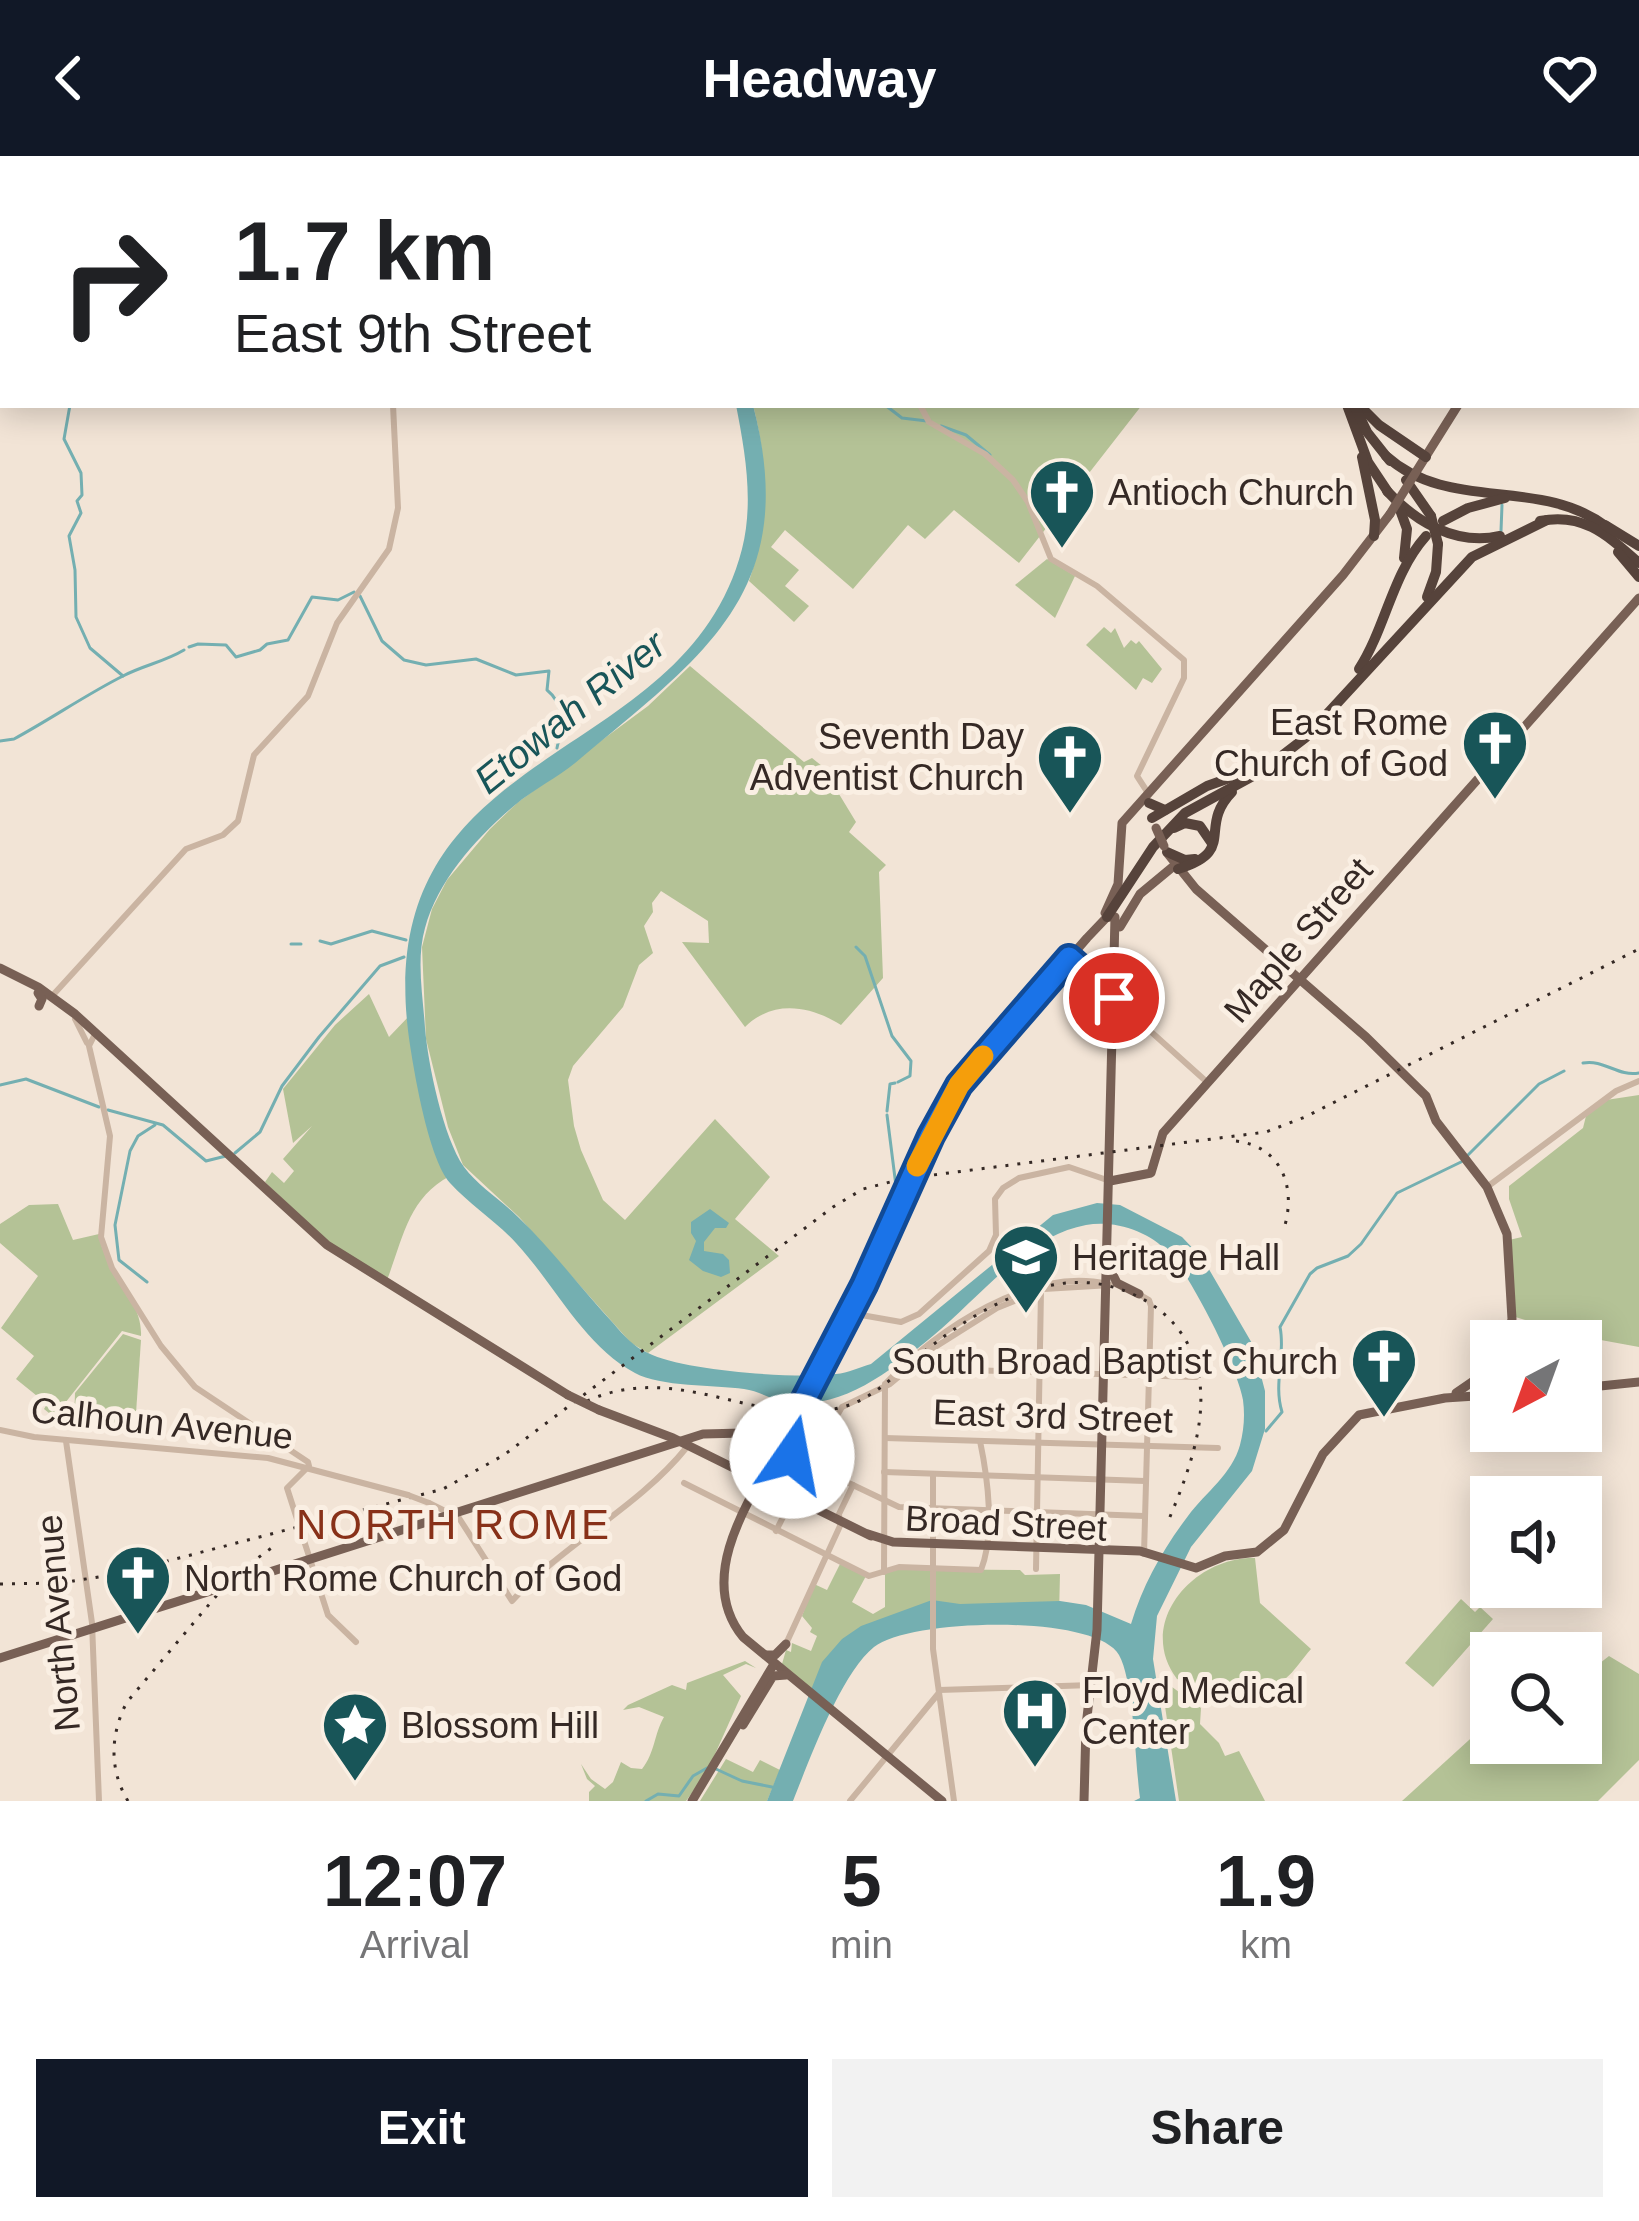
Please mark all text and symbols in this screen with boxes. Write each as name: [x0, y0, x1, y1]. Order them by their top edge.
icon: back: [36, 45, 102, 111]
icon: heart: [1537, 45, 1603, 111]
text: Headway: [702, 48, 937, 108]
icon: right: [36, 204, 192, 360]
text: 1.7 km: [234, 204, 496, 298]
text: East 9th Street: [234, 303, 591, 363]
church icon: Antioch Church: [1027, 457, 1097, 551]
place label: Antioch Church: [1108, 472, 1354, 513]
water label: Etowah River: [466, 621, 675, 802]
place label: East Rome Church of God: [1214, 702, 1448, 784]
church icon: East Rome Church of God: [1460, 708, 1530, 802]
place label: Seventh Day Adventist Church: [750, 716, 1024, 798]
church icon: Seventh Day Adventist Church: [1035, 722, 1105, 816]
street label: Maple Street: [1216, 850, 1380, 1030]
pin: [1063, 947, 1165, 1049]
icon: arrive: [1081, 965, 1147, 1031]
school or university icon: Heritage Hall: [991, 1222, 1061, 1316]
place label: Heritage Hall: [1072, 1237, 1280, 1278]
north arrow: [1470, 1320, 1602, 1452]
map controls: [1470, 1320, 1602, 1764]
church icon: South Broad Baptist Church: [1349, 1326, 1419, 1420]
place label: South Broad Baptist Church: [892, 1341, 1338, 1382]
street label: Calhoun Avenue: [29, 1389, 295, 1457]
street label: East 3rd Street: [932, 1391, 1174, 1441]
position arrow: [729, 1393, 855, 1519]
button: sound: [1470, 1476, 1602, 1608]
street label: Broad Street: [904, 1497, 1108, 1549]
district label: NORTH ROME: [296, 1501, 612, 1548]
street label: North Avenue: [28, 1513, 88, 1733]
church icon: North Rome Church of God: [103, 1543, 173, 1637]
place label: North Rome Church of God: [184, 1558, 622, 1599]
button: search: [1470, 1632, 1602, 1764]
place label: Floyd Medical Center: [1082, 1670, 1304, 1752]
hospital icon: Floyd Medical Center: [1000, 1676, 1070, 1770]
place icon: Blossom Hill: [320, 1690, 390, 1784]
place label: Blossom Hill: [401, 1705, 599, 1746]
text: 12:07: [323, 1841, 507, 1921]
text: 5: [841, 1841, 882, 1921]
text: 1.9: [1216, 1841, 1316, 1921]
text: Arrival: [360, 1923, 470, 1966]
text: min: [830, 1923, 893, 1966]
text: km: [1240, 1923, 1292, 1966]
button: Exit: [36, 2059, 808, 2197]
button: Share: [832, 2059, 1603, 2197]

